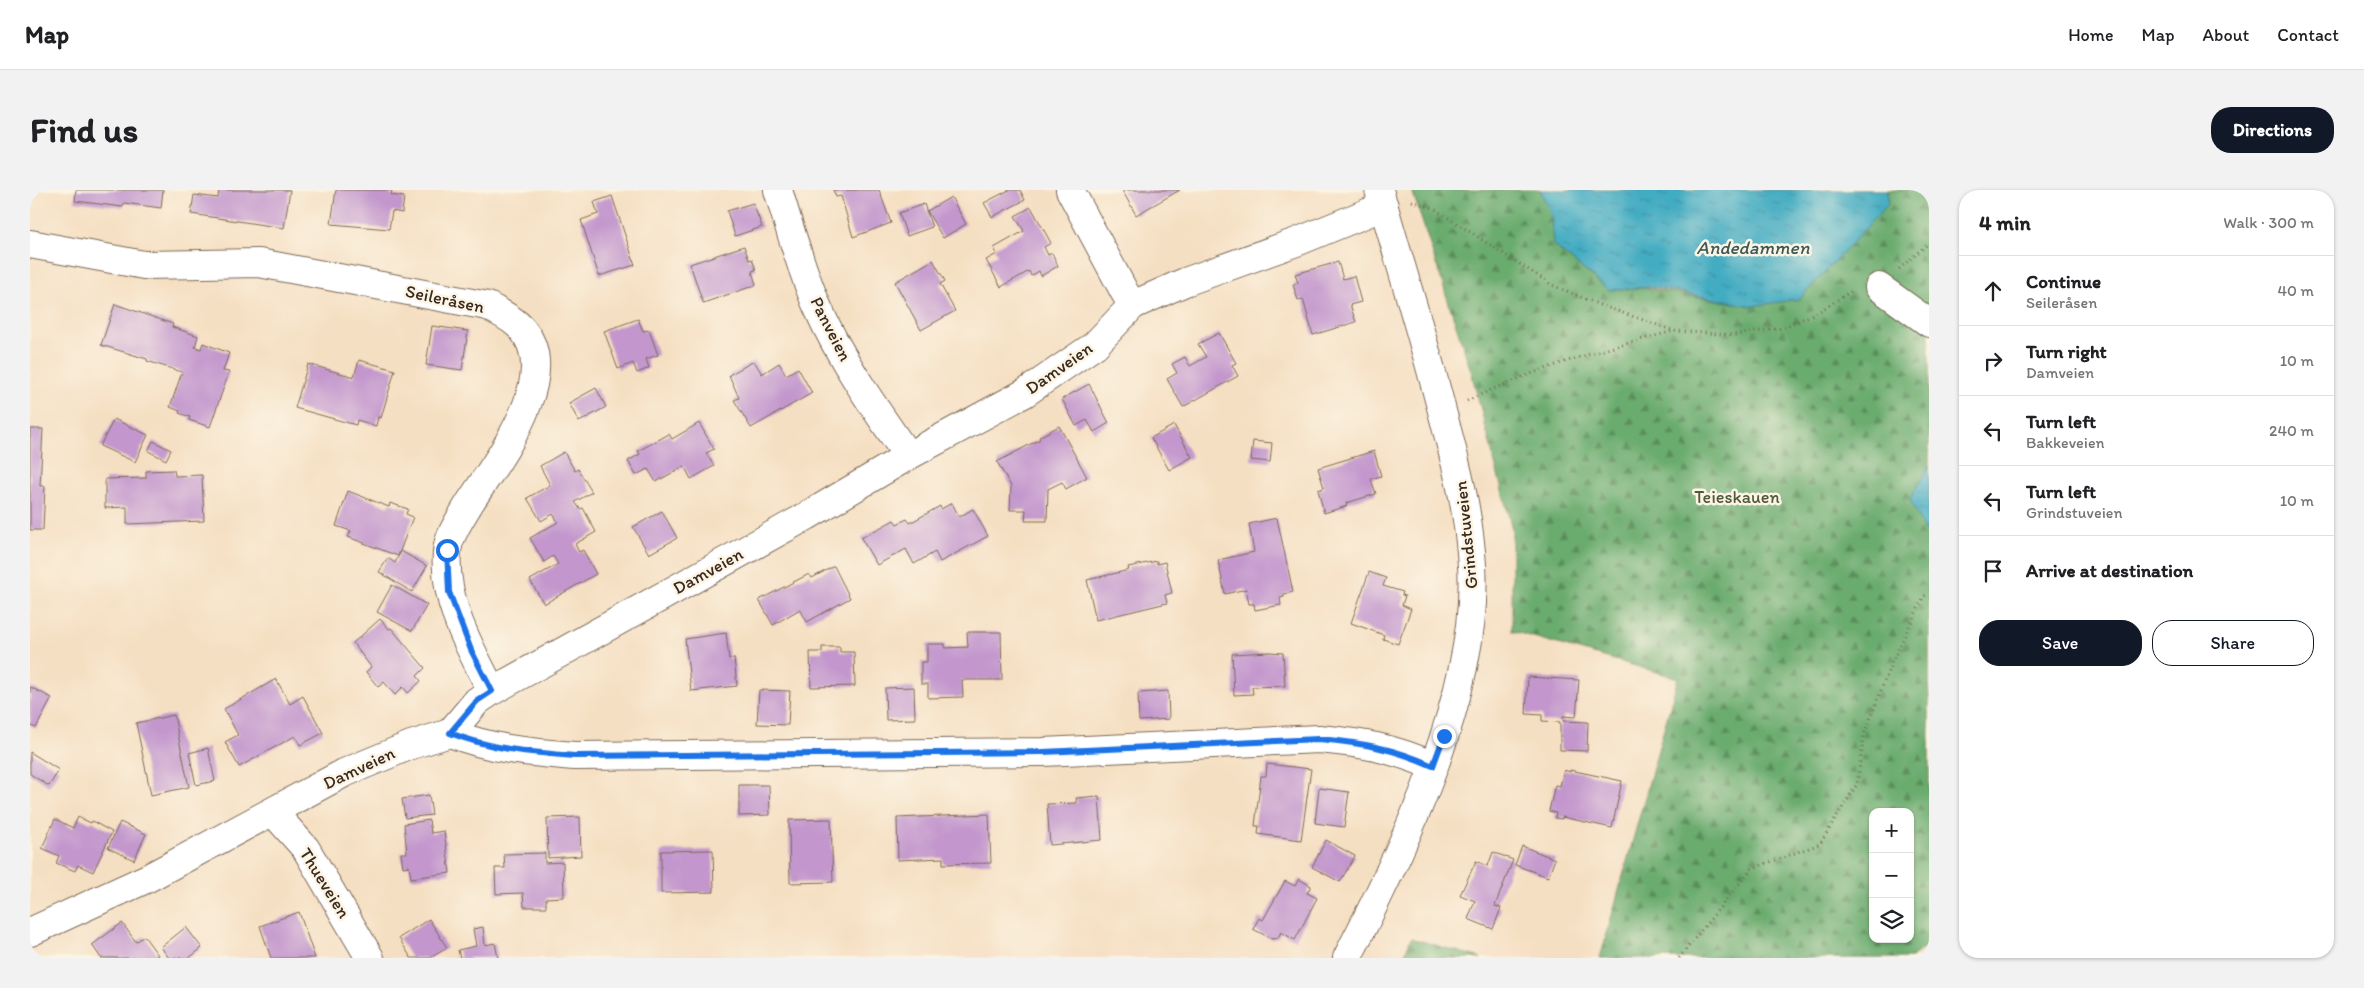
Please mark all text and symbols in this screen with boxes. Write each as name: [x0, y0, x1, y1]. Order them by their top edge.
text: Map: [25, 20, 69, 49]
text: Home: [2068, 24, 2114, 46]
text: Map: [2142, 24, 2175, 46]
text: About: [2203, 24, 2249, 46]
text: Contact: [2277, 24, 2339, 46]
button: Directions: [2211, 107, 2334, 153]
text: Find us: [30, 109, 138, 151]
text: 4 min: [1979, 210, 2031, 235]
text: Walk · 300 m: [2223, 213, 2314, 232]
water label: Andedammen: [1696, 236, 1810, 259]
text: Continue: [2026, 270, 2101, 293]
icon: ahead: [1979, 277, 2007, 305]
street label: Seileråsen: [404, 280, 486, 318]
text: 40 m: [2277, 281, 2314, 300]
street label: Panveien: [805, 293, 857, 365]
text: Seileråsen: [2026, 293, 2097, 312]
street label: Damveien: [1021, 337, 1097, 399]
text: Turn right: [2026, 340, 2107, 363]
icon: right: [1979, 347, 2007, 375]
text: 10 m: [2280, 351, 2314, 370]
text: Damveien: [2026, 363, 2094, 382]
text: Turn left: [2026, 410, 2096, 433]
icon: left: [1979, 417, 2007, 445]
text: 240 m: [2269, 421, 2314, 440]
text: Bakkeveien: [2026, 433, 2105, 452]
street label: Grindstuveien: [1449, 480, 1483, 590]
text: Turn left: [2026, 480, 2096, 503]
park label: Teieskauen: [1694, 486, 1780, 508]
icon: left: [1979, 487, 2007, 515]
text: 10 m: [2280, 491, 2314, 510]
text: Grindstuveien: [2026, 503, 2122, 522]
route start: [436, 539, 459, 562]
street label: Damveien: [669, 543, 747, 599]
icon: arrive: [1979, 557, 2007, 585]
text: Arrive at destination: [2026, 559, 2193, 582]
button: Save: [1979, 620, 2142, 666]
button: Share: [2152, 620, 2314, 666]
route end: [1433, 725, 1456, 748]
street label: Damveien: [320, 742, 398, 794]
map controls: [1869, 808, 1914, 943]
button: +: [1869, 808, 1914, 853]
street label: Thueveien: [295, 844, 355, 922]
button: −: [1869, 853, 1914, 898]
button: layers: [1869, 898, 1914, 943]

